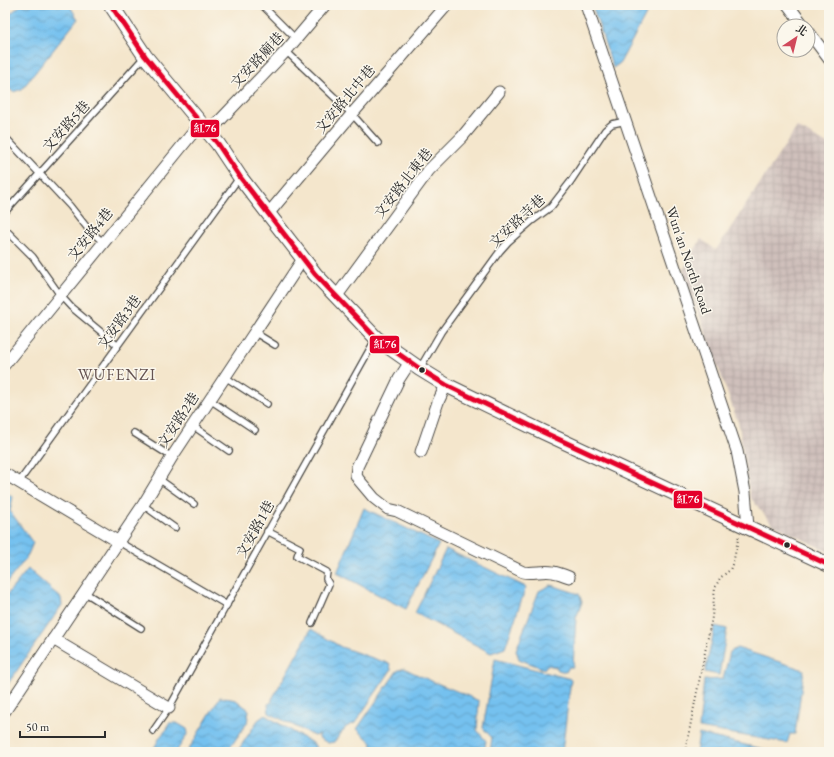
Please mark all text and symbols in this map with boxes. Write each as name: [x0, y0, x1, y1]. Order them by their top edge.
north arrow: [776, 18, 816, 58]
text: 北: [793, 21, 810, 39]
street label: 文安路廟巷: [227, 28, 287, 92]
street label: 文安路北中巷: [311, 61, 379, 137]
street label: 文安路5巷: [38, 97, 94, 155]
line badge: 紅76: [190, 119, 220, 138]
text: 紅76: [194, 121, 216, 135]
street label: 文安路北東巷: [370, 144, 436, 222]
street label: 文安路寺巷: [485, 191, 549, 251]
street label: 文安路4巷: [63, 204, 117, 264]
street label: Wun'an North Road: [662, 204, 716, 317]
street label: 文安路3巷: [93, 291, 145, 353]
line badge: 紅76: [369, 335, 400, 354]
text: 紅76: [374, 337, 396, 351]
district label: WUFENZI: [78, 364, 156, 385]
unlabelled marker: [417, 365, 427, 375]
street label: 文安路2巷: [153, 389, 203, 451]
line badge: 紅76: [673, 490, 703, 509]
text: 紅76: [677, 492, 699, 506]
street label: 文安路1巷: [232, 497, 278, 561]
unlabelled marker: [782, 540, 792, 550]
scale bar: [20, 713, 105, 739]
text: 50 m: [26, 719, 50, 735]

